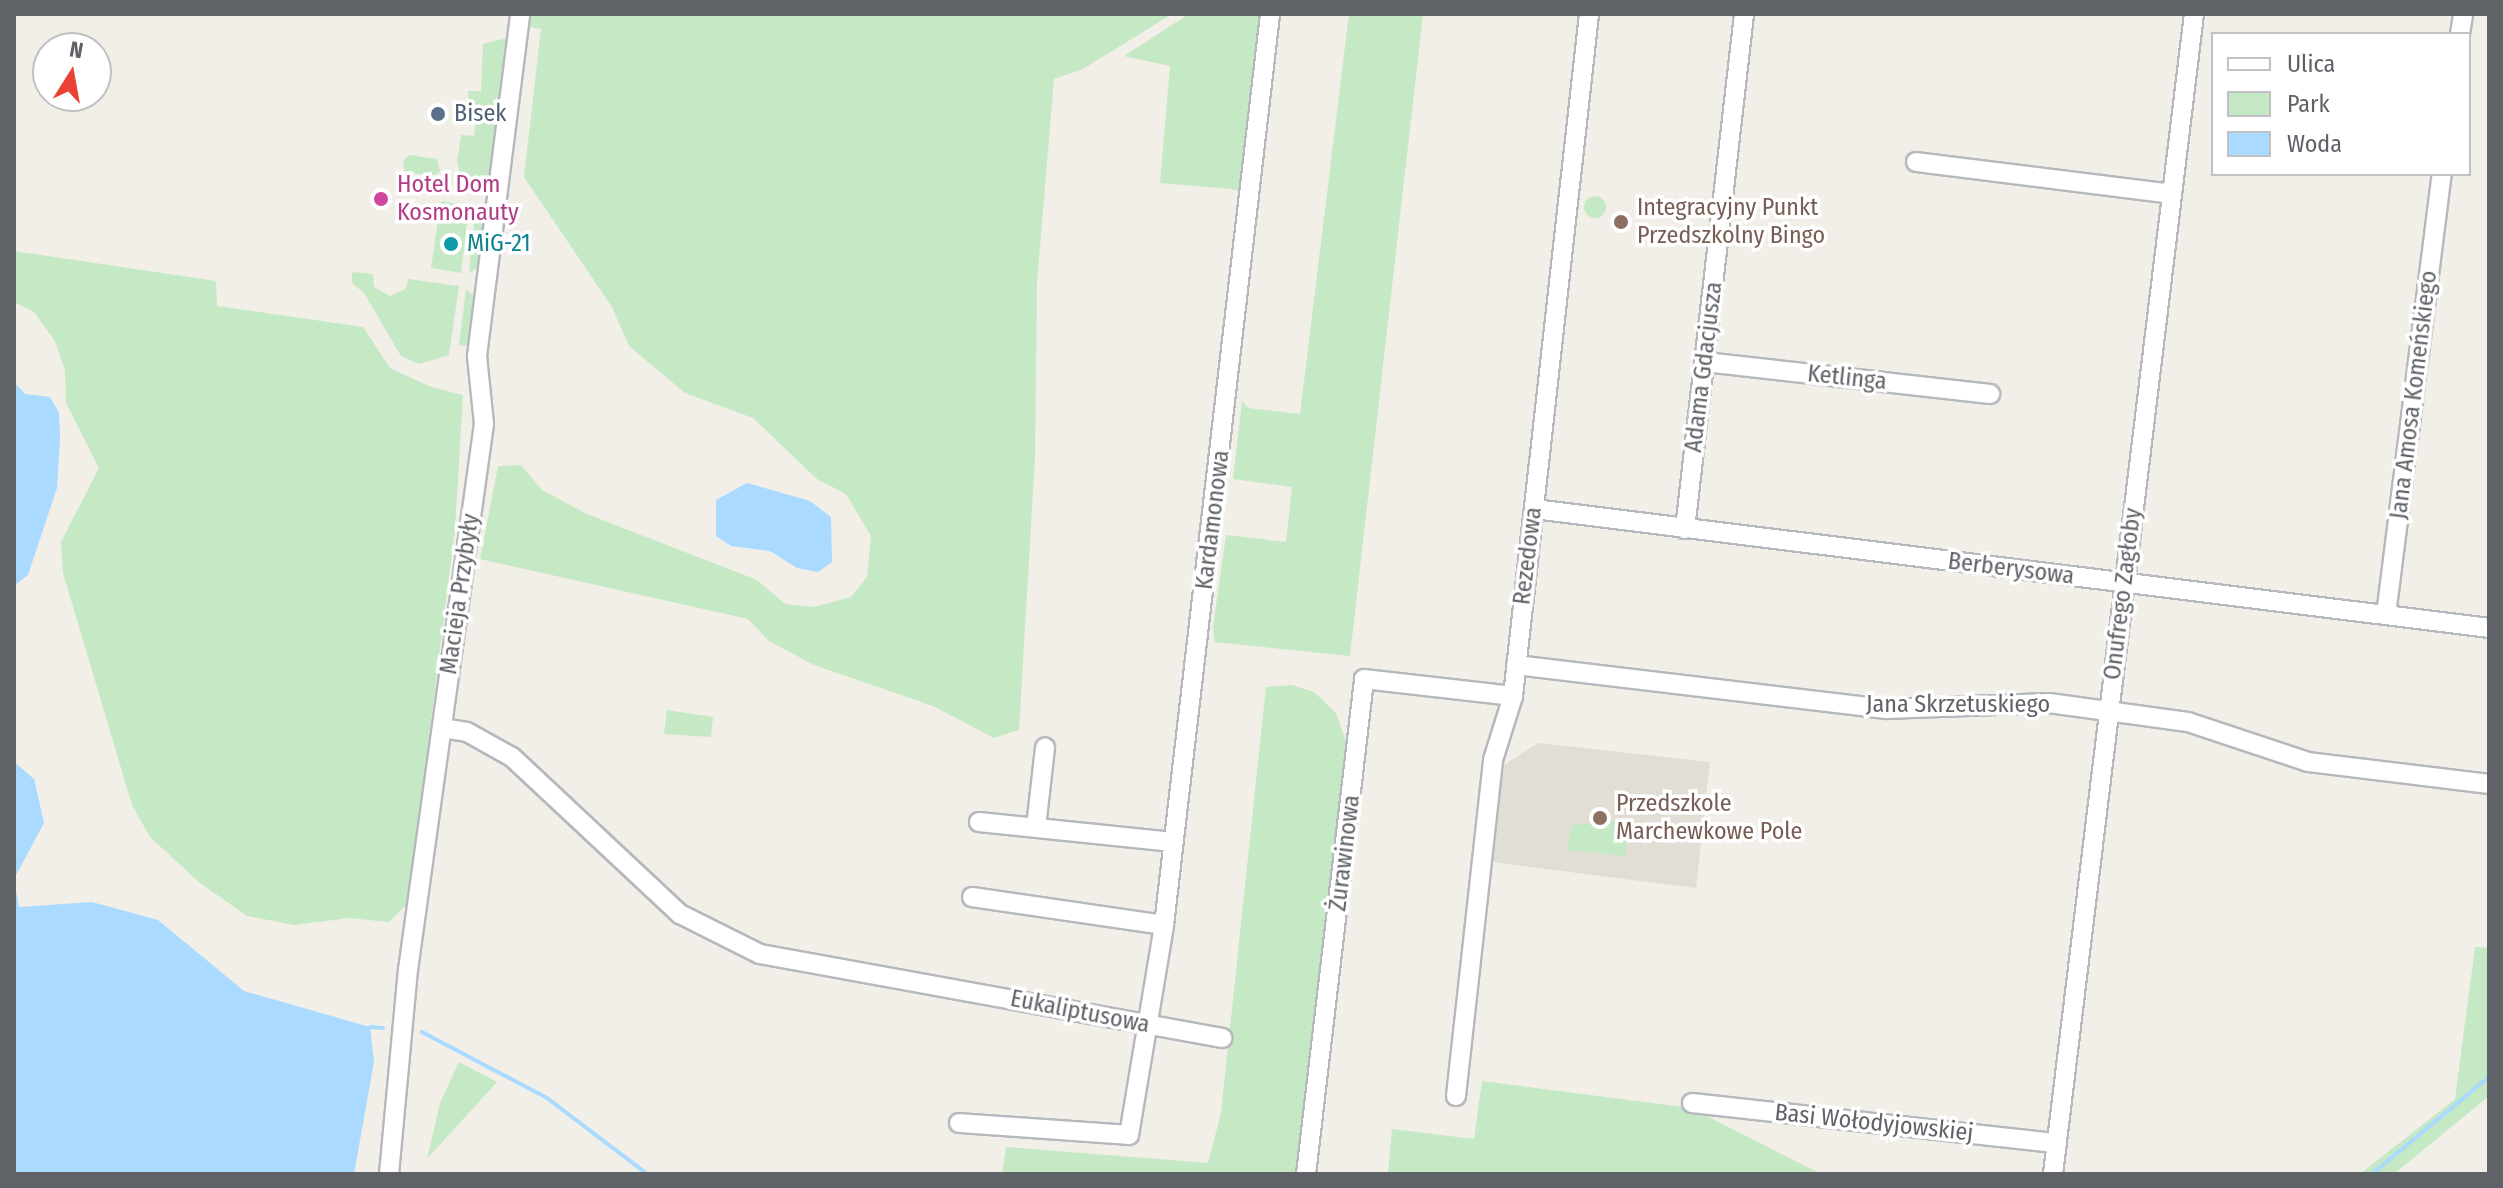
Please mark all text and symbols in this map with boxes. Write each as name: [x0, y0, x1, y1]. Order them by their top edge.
north arrow: [32, 32, 112, 112]
legend: [2211, 32, 2471, 176]
text: N: [67, 35, 85, 64]
text: Ulica: [2287, 50, 2335, 78]
text: Park: [2287, 90, 2330, 118]
place label: Bisek: [454, 100, 506, 128]
marker: Bisek: [429, 105, 447, 123]
text: Woda: [2287, 130, 2342, 158]
place label: Hotel Dom Kosmonauty: [397, 171, 519, 227]
marker: Hotel Dom Kosmonauty: [372, 190, 390, 208]
place label: Integracyjny Punkt Przedszkolny Bingo: [1637, 194, 1825, 250]
marker: Integracyjny Punkt Przedszkolny Bingo: [1612, 213, 1630, 231]
place label: MiG-21: [467, 230, 531, 258]
marker: MiG-21: [442, 235, 460, 253]
street label: Jana Amosa Komeńskiego: [2384, 269, 2444, 521]
street label: Adama Gdacjusza: [1679, 280, 1729, 454]
street label: Ketlinga: [1806, 360, 1888, 396]
street label: Kardamonowa: [1190, 449, 1236, 591]
street label: Rezedowa: [1508, 505, 1548, 607]
street label: Onufrego Zagłoby: [2098, 506, 2148, 682]
street label: Macieja Przybyły: [434, 512, 486, 676]
street label: Berberysowa: [1946, 547, 2076, 591]
street label: Jana Skrzetuskiego: [1866, 691, 2050, 719]
place label: Przedszkole Marchewkowe Pole: [1616, 790, 1802, 846]
street label: Żurawinowa: [1324, 793, 1366, 913]
marker: Przedszkole Marchewkowe Pole: [1591, 809, 1609, 827]
street label: Eukaliptusowa: [1008, 984, 1152, 1040]
street label: Basi Wołodyjowskiej: [1773, 1098, 1975, 1148]

